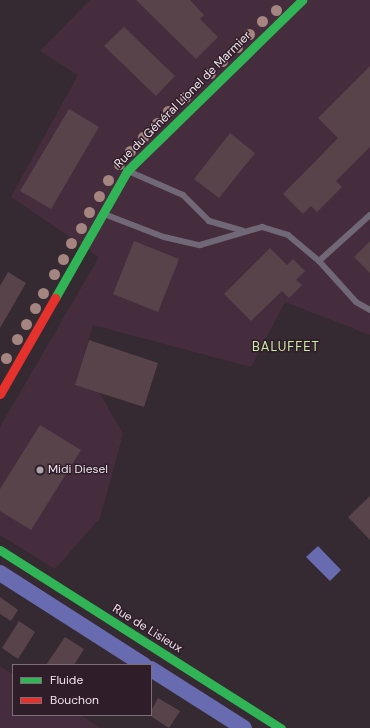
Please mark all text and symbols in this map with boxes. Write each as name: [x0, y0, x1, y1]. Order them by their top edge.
street label: Rue du Général Lionel de Marmier: [112, 29, 254, 171]
district label: BALUFFET: [252, 339, 320, 355]
place label: Midi Diesel: [48, 463, 108, 477]
marker: Midi Diesel: [35, 465, 45, 475]
street label: Rue de Lisieux: [110, 602, 184, 656]
legend: [12, 664, 152, 716]
text: Fluide: [50, 672, 83, 688]
text: Bouchon: [50, 692, 99, 708]

